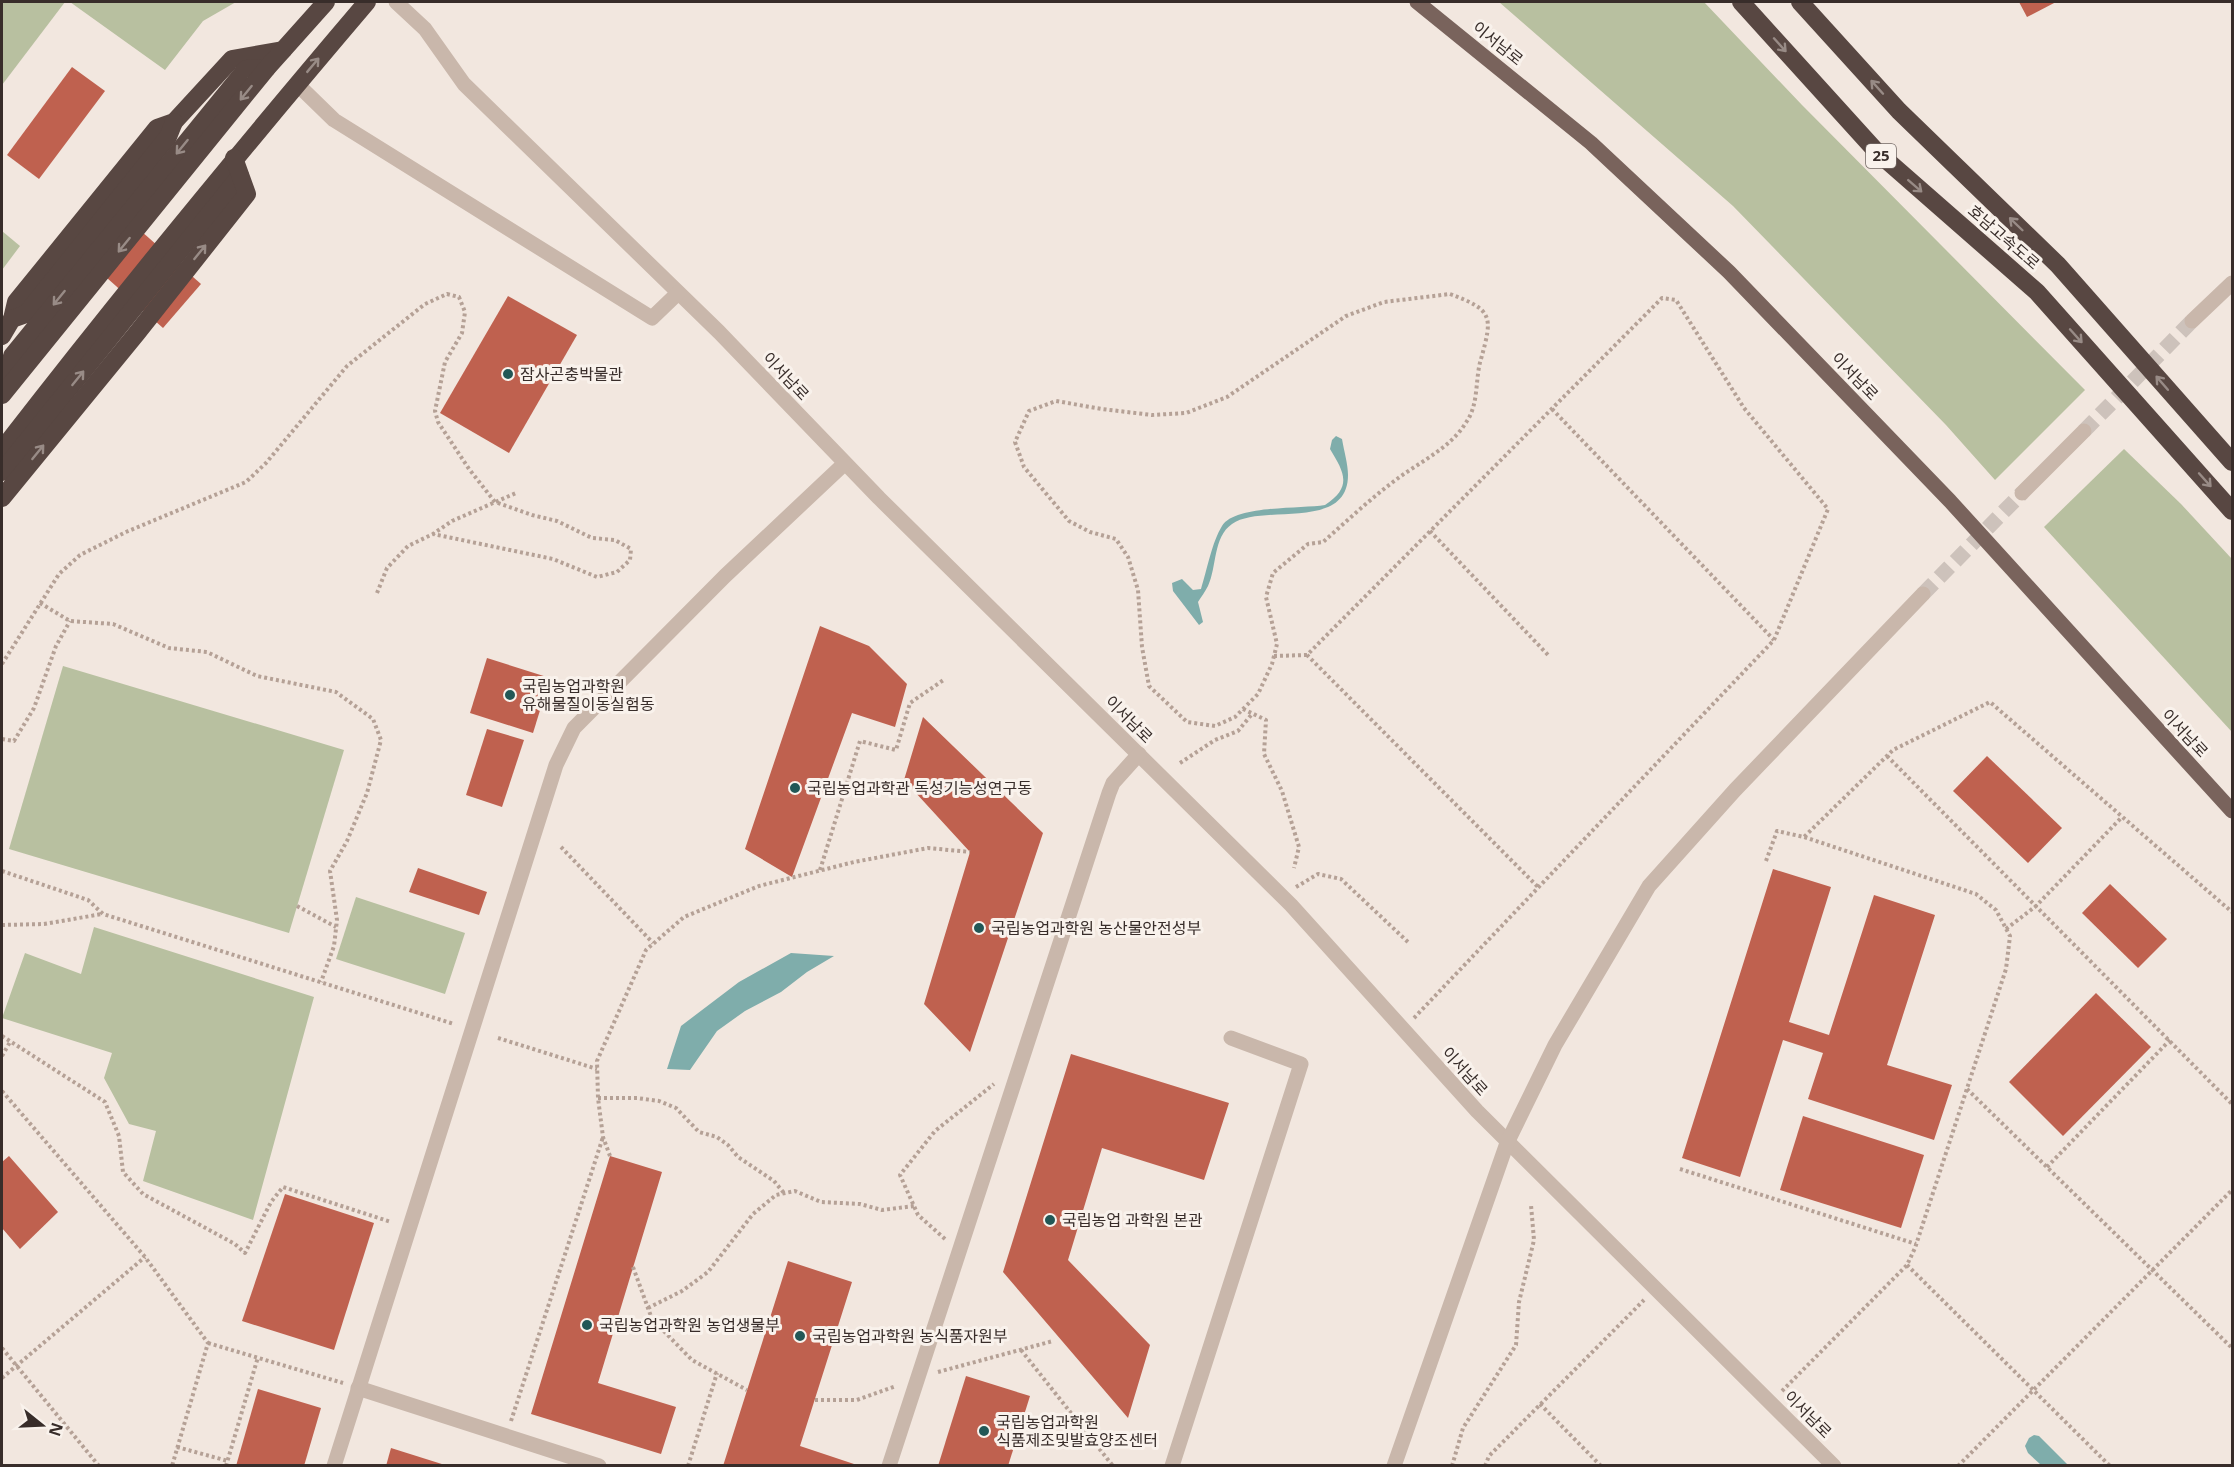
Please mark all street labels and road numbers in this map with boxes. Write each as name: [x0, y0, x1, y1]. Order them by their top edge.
street label: 이서남로: [1468, 16, 1528, 70]
road number: 25: [1866, 144, 1896, 168]
street label: 호남고속도로: [1963, 200, 2045, 274]
street label: 이서남로: [758, 347, 814, 405]
street label: 이서남로: [1827, 347, 1884, 405]
street label: 이서남로: [1100, 690, 1158, 748]
street label: 이서남로: [2157, 704, 2213, 762]
street label: 이서남로: [1437, 1042, 1493, 1100]
street label: 이서남로: [1779, 1385, 1837, 1443]

